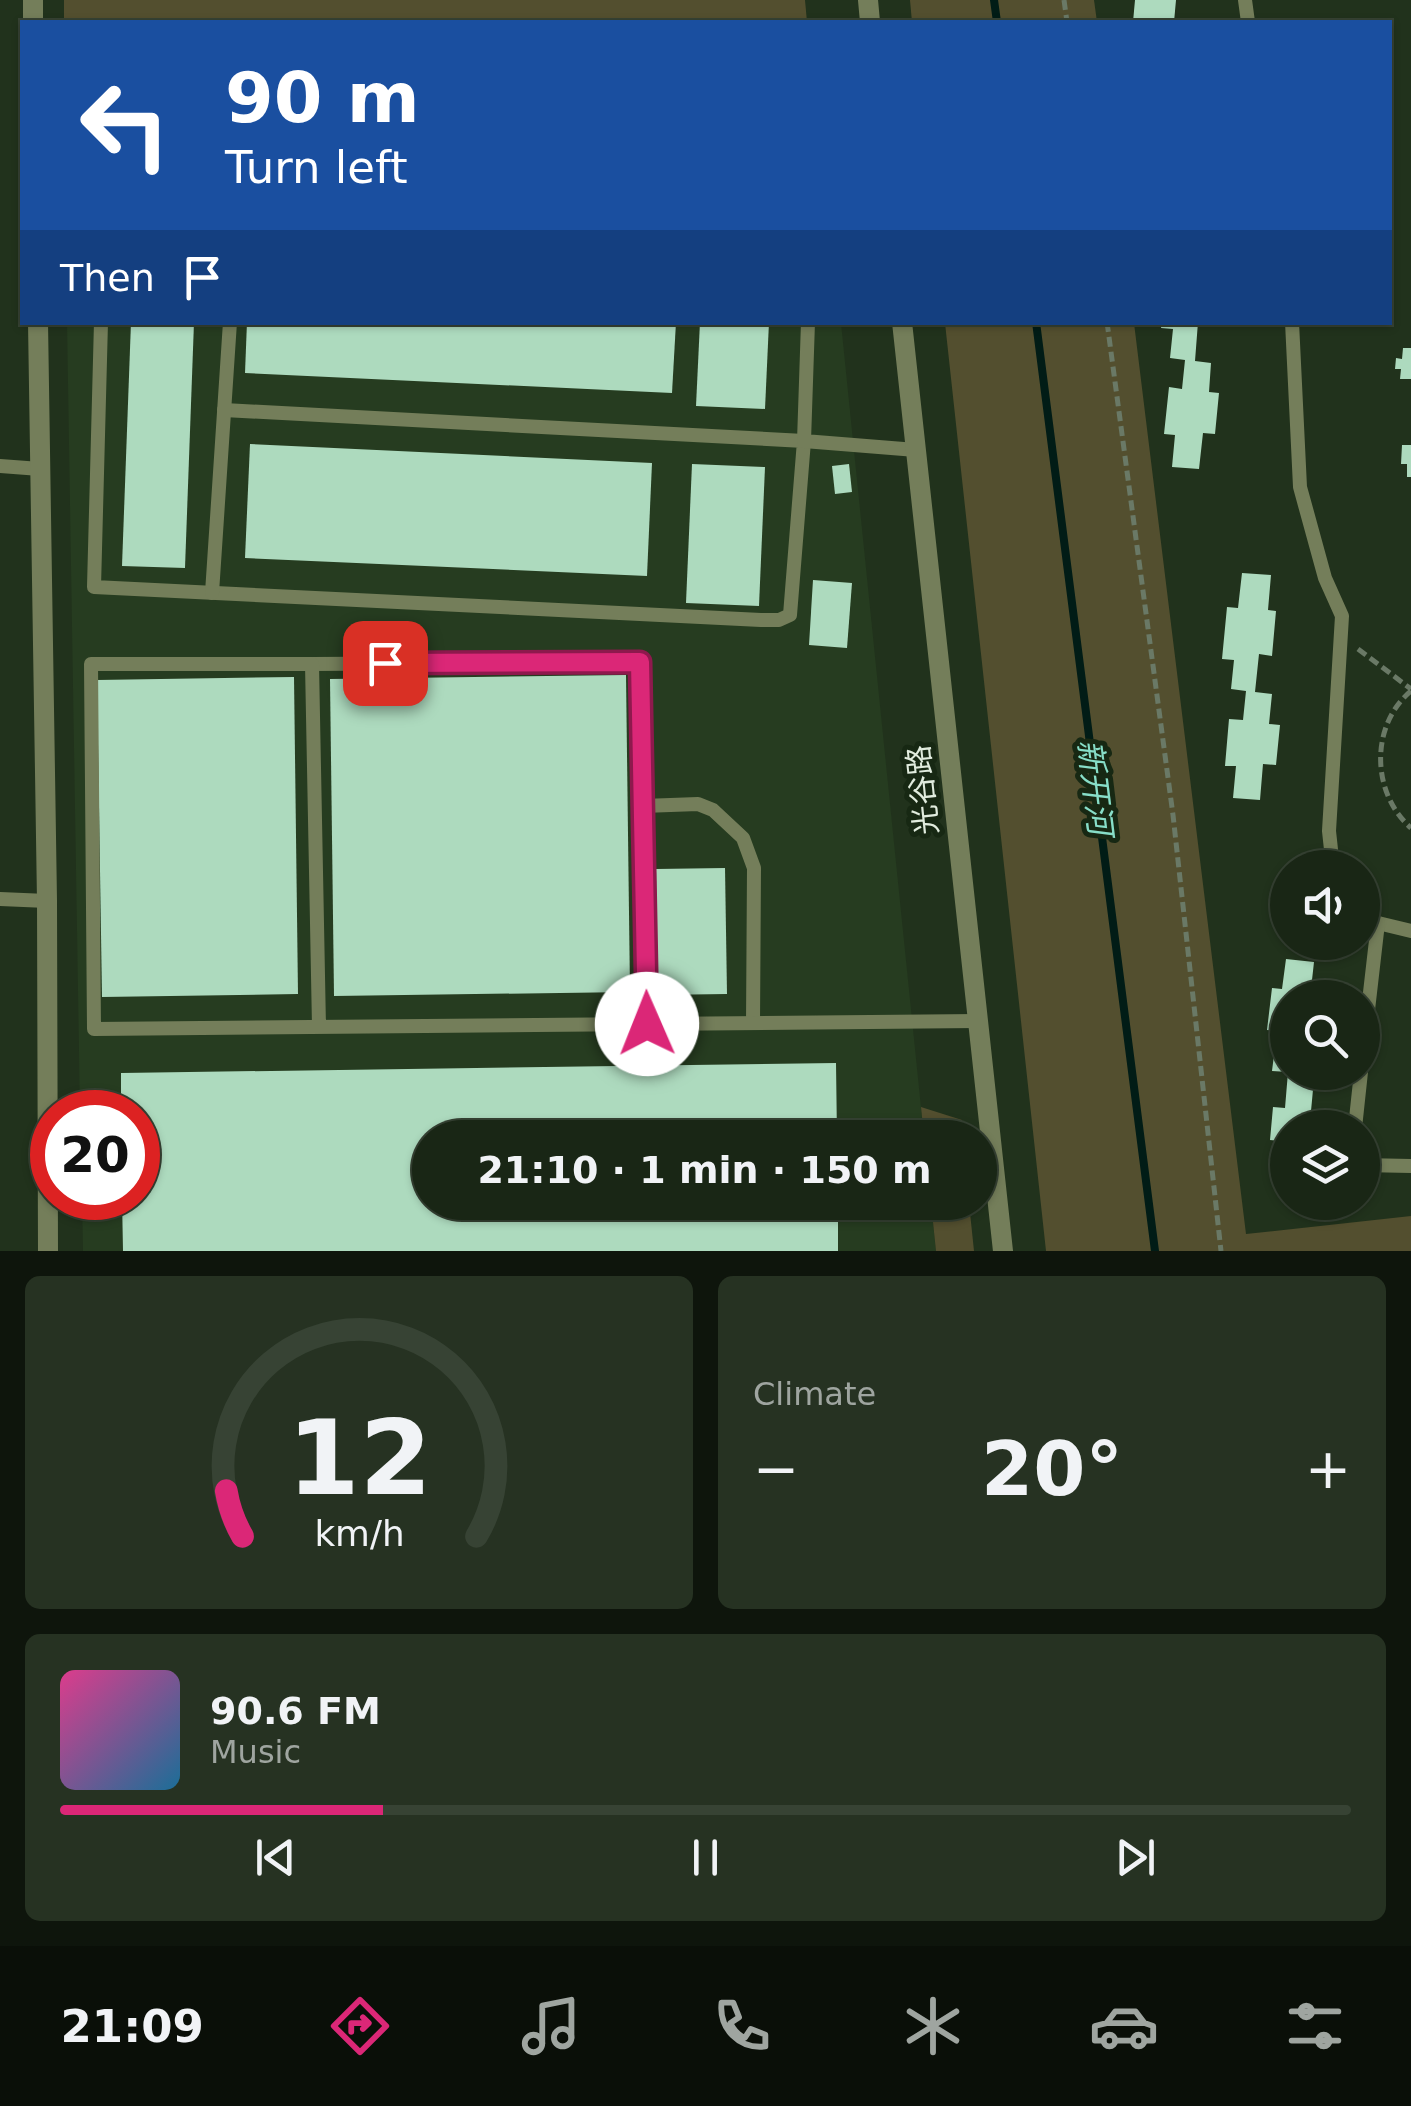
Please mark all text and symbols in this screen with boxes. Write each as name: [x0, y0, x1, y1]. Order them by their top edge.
text: 90 m: [225, 57, 420, 139]
icon: left: [60, 60, 190, 190]
text: Turn left: [225, 141, 408, 194]
icon: arrive: [175, 250, 230, 305]
text: Then: [60, 256, 155, 300]
pin: [343, 621, 428, 706]
icon: arrive: [358, 636, 413, 691]
water label: 新开河: [1070, 737, 1120, 843]
street label: 光谷路: [900, 743, 945, 837]
map controls: [1270, 850, 1380, 1220]
button: sound: [1270, 850, 1380, 960]
position arrow: [595, 972, 699, 1076]
button: search: [1270, 980, 1380, 1090]
speed limit sign: 20: [30, 1090, 160, 1220]
button: layers: [1270, 1110, 1380, 1220]
text: 21:10 · 1 min · 150 m: [477, 1148, 932, 1192]
text: Climate: [753, 1375, 876, 1413]
text: 12: [287, 1397, 431, 1519]
text: 20°: [981, 1425, 1123, 1513]
text: −: [753, 1437, 799, 1501]
text: +: [1305, 1437, 1351, 1501]
text: km/h: [314, 1513, 404, 1554]
text: 90.6 FM: [210, 1689, 381, 1733]
text: Music: [210, 1733, 301, 1771]
icon: previous: [248, 1830, 303, 1885]
icon: pause: [678, 1830, 733, 1885]
icon: next: [1108, 1830, 1163, 1885]
icon: directions: [325, 1991, 395, 2061]
icon: music: [516, 1991, 586, 2061]
icon: phone: [707, 1991, 777, 2061]
icon: climate: [898, 1991, 968, 2061]
icon: car: [1089, 1991, 1159, 2061]
icon: filters: [1280, 1991, 1350, 2061]
text: 21:09: [61, 2000, 204, 2053]

